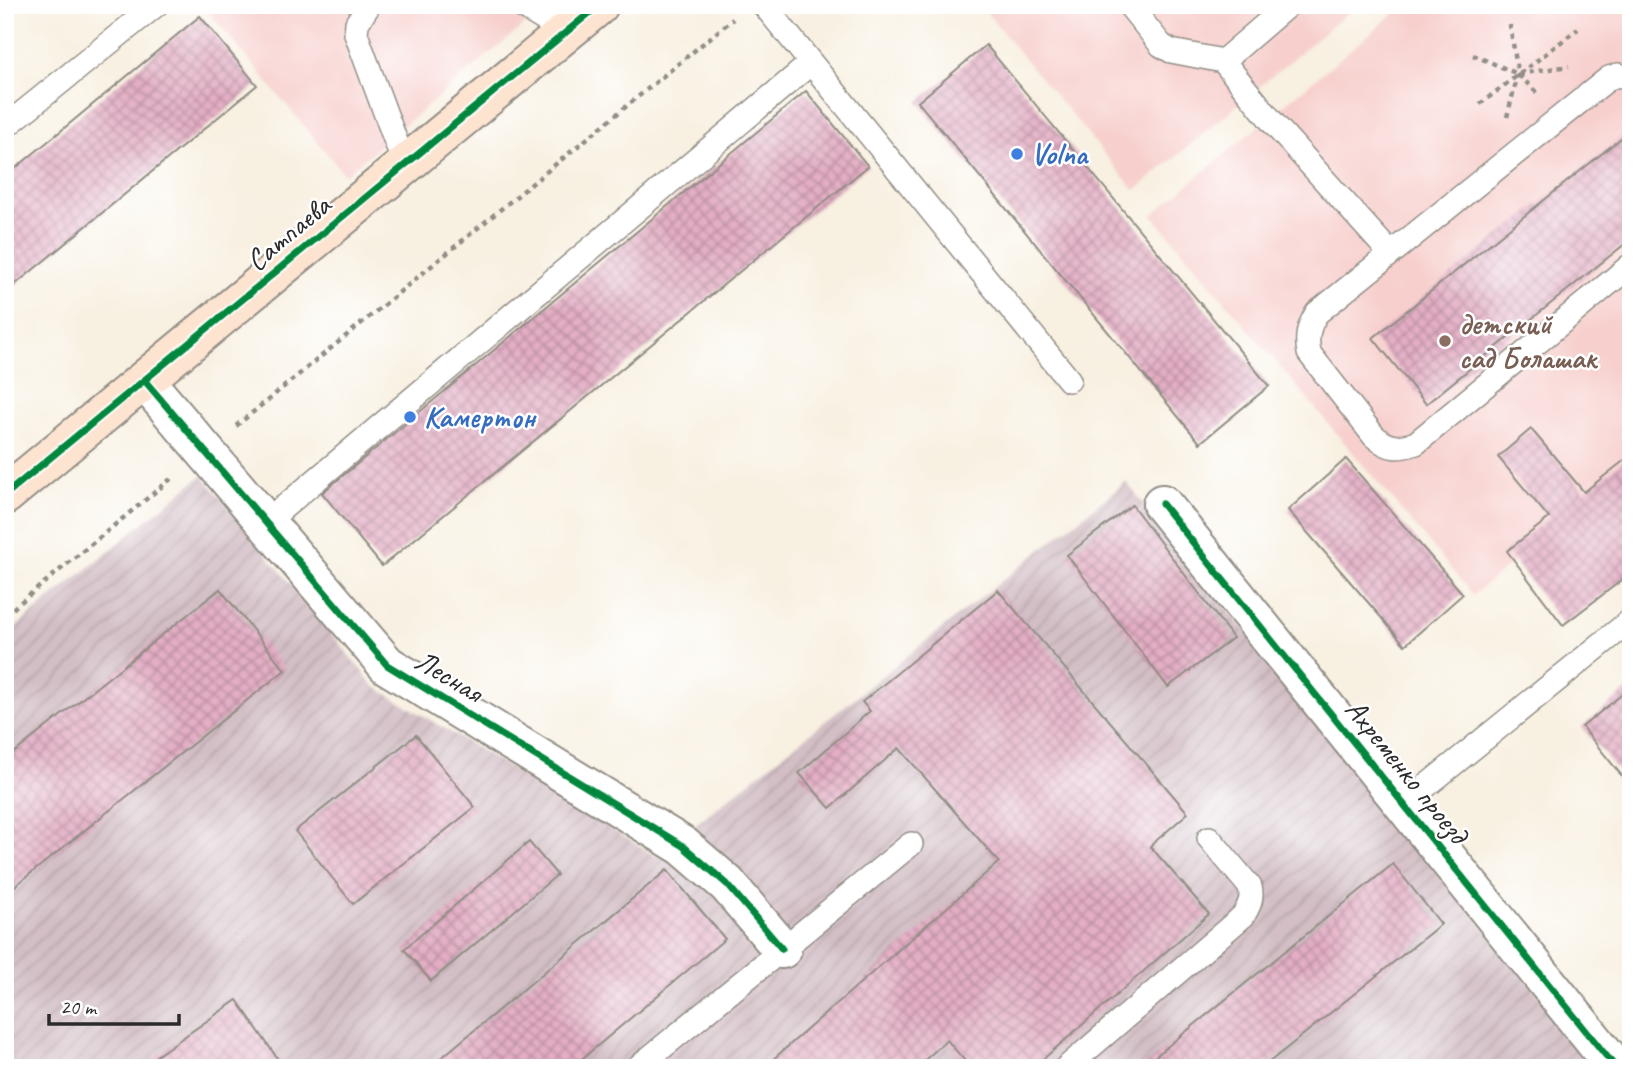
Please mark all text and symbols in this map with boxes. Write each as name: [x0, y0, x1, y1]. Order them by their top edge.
place label: Volna: [1031, 135, 1090, 173]
marker: Volna: [1009, 146, 1025, 162]
street label: Сатпаева: [238, 185, 340, 279]
place label: детский сад Болашак: [1459, 305, 1598, 377]
marker: детский сад Болашак: [1437, 333, 1453, 349]
place label: Камертон: [424, 398, 537, 436]
marker: Камертон: [402, 409, 418, 425]
street label: Лесная: [408, 641, 492, 712]
street label: Ахременко проезд: [1337, 691, 1479, 854]
scale bar: [49, 982, 178, 1026]
text: 20 m: [60, 994, 98, 1020]

